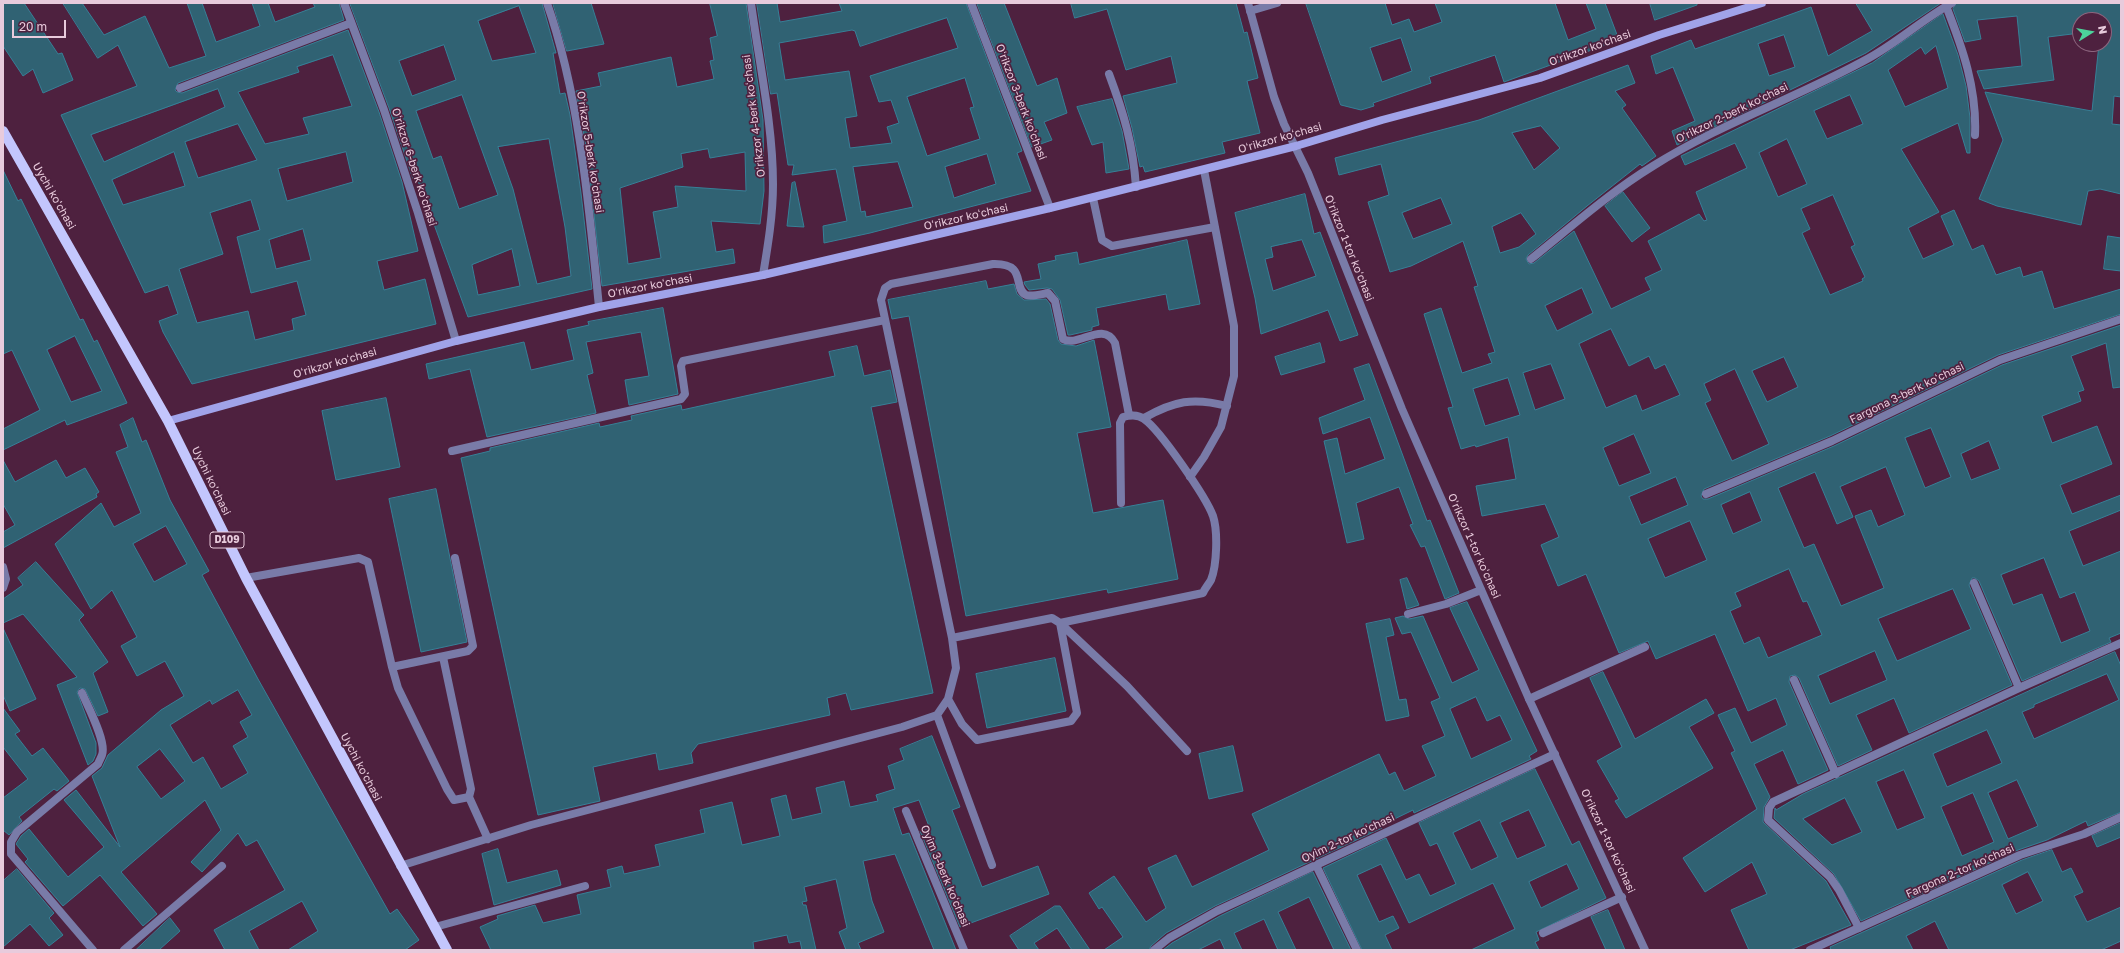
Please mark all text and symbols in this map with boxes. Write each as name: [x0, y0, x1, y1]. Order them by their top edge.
scale bar: [14, 12, 68, 38]
north arrow: [2072, 12, 2112, 52]
text: 20 m: [19, 19, 47, 34]
text: N: [2096, 24, 2110, 35]
street label: Oʻrikzor koʻchasi: [1547, 27, 1633, 69]
street label: Oʻrikzor 3-berk koʻchasi: [993, 42, 1049, 162]
street label: Oʻrikzor 4-berk koʻchasi: [740, 54, 768, 178]
street label: Oʻrikzor 2-berk koʻchasi: [1674, 80, 1790, 146]
street label: Oʻrikzor 5-berk koʻchasi: [574, 90, 606, 214]
street label: Oʻrikzor 6-berk koʻchasi: [389, 106, 439, 228]
street label: Oʻrikzor koʻchasi: [1237, 120, 1323, 156]
street label: Uychi ko'chasi: [30, 160, 78, 232]
street label: Oʻrikzor 1-tor koʻchasi: [1322, 193, 1376, 303]
street label: Oʻrikzor koʻchasi: [923, 201, 1009, 233]
street label: Oʻrikzor koʻchasi: [606, 271, 694, 301]
street label: Oʻrikzor koʻchasi: [292, 345, 378, 381]
street label: Fargona 3-berk koʻchasi: [1848, 360, 1966, 426]
street label: Uychi ko'chasi: [189, 444, 233, 518]
street label: Oʻrikzor 1-tor koʻchasi: [1445, 491, 1503, 601]
road number: D109: [210, 532, 244, 548]
street label: Uychi ko'chasi: [338, 731, 384, 803]
street label: Oʻrikzor 1-tor koʻchasi: [1578, 787, 1638, 895]
street label: Oyim 2-tor koʻchasi: [1299, 811, 1397, 865]
street label: Oyim 3-berk koʻchasi: [918, 823, 972, 929]
street label: Fargona 2-tor koʻchasi: [1904, 841, 2016, 901]

